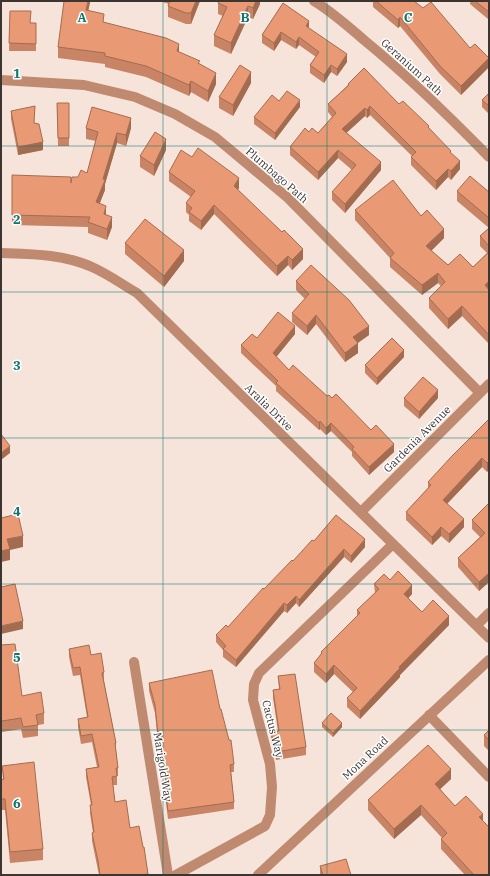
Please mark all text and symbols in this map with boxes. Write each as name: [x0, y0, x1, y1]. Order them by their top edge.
text: A: [77, 9, 87, 26]
text: B: [240, 9, 250, 26]
text: C: [404, 9, 413, 26]
street label: Geranium Path: [378, 36, 446, 99]
text: 1: [13, 65, 21, 82]
street label: Plumbago Path: [243, 144, 311, 206]
text: 2: [13, 211, 21, 228]
text: 3: [13, 357, 21, 374]
street label: Aralia Drive: [242, 381, 296, 433]
street label: Gardenia Avenue: [381, 402, 454, 475]
text: 4: [13, 503, 21, 520]
text: 5: [13, 649, 21, 666]
street label: Cactus Way: [259, 699, 287, 759]
street label: Marigold Way: [151, 731, 175, 803]
street label: Mona Road: [339, 733, 391, 783]
text: 6: [13, 795, 21, 812]

